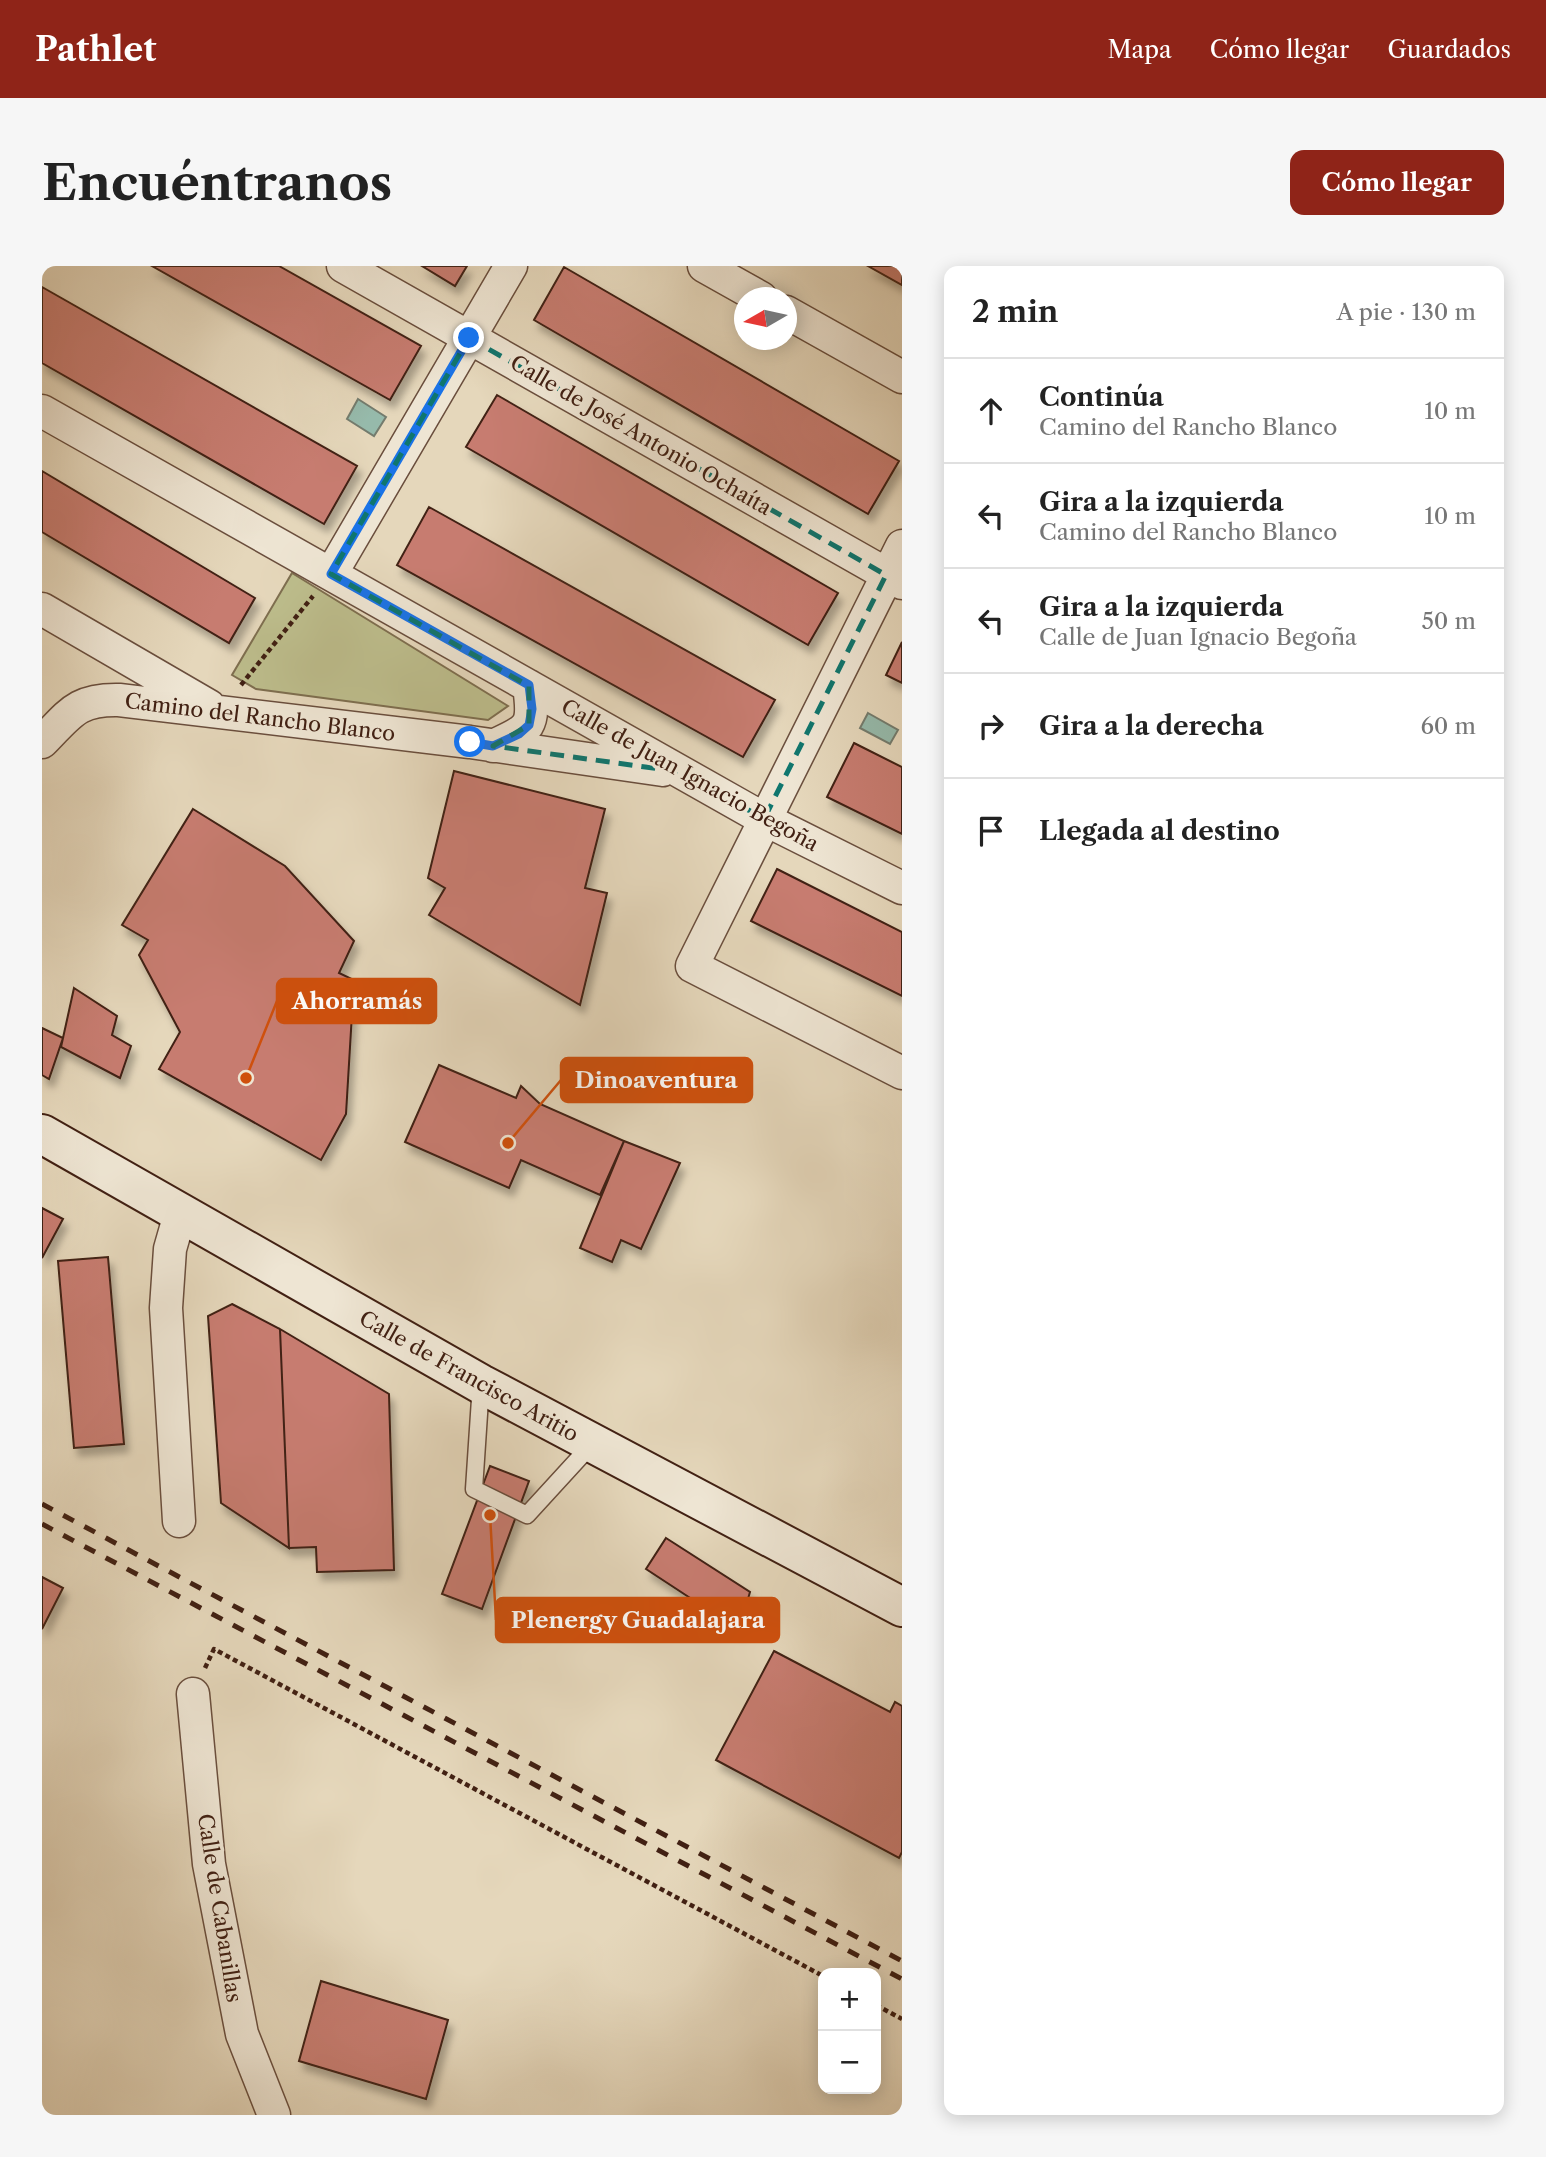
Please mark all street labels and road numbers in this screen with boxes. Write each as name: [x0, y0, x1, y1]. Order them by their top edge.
street label: Calle de José Antonio Ochaíta: [506, 350, 777, 521]
street label: Camino del Rancho Blanco: [123, 688, 397, 746]
street label: Calle de Juan Ignacio Begoña: [557, 694, 824, 857]
street label: Calle de Francisco Aritio: [355, 1305, 583, 1447]
street label: Calle de Cabanillas: [193, 1812, 247, 2004]

